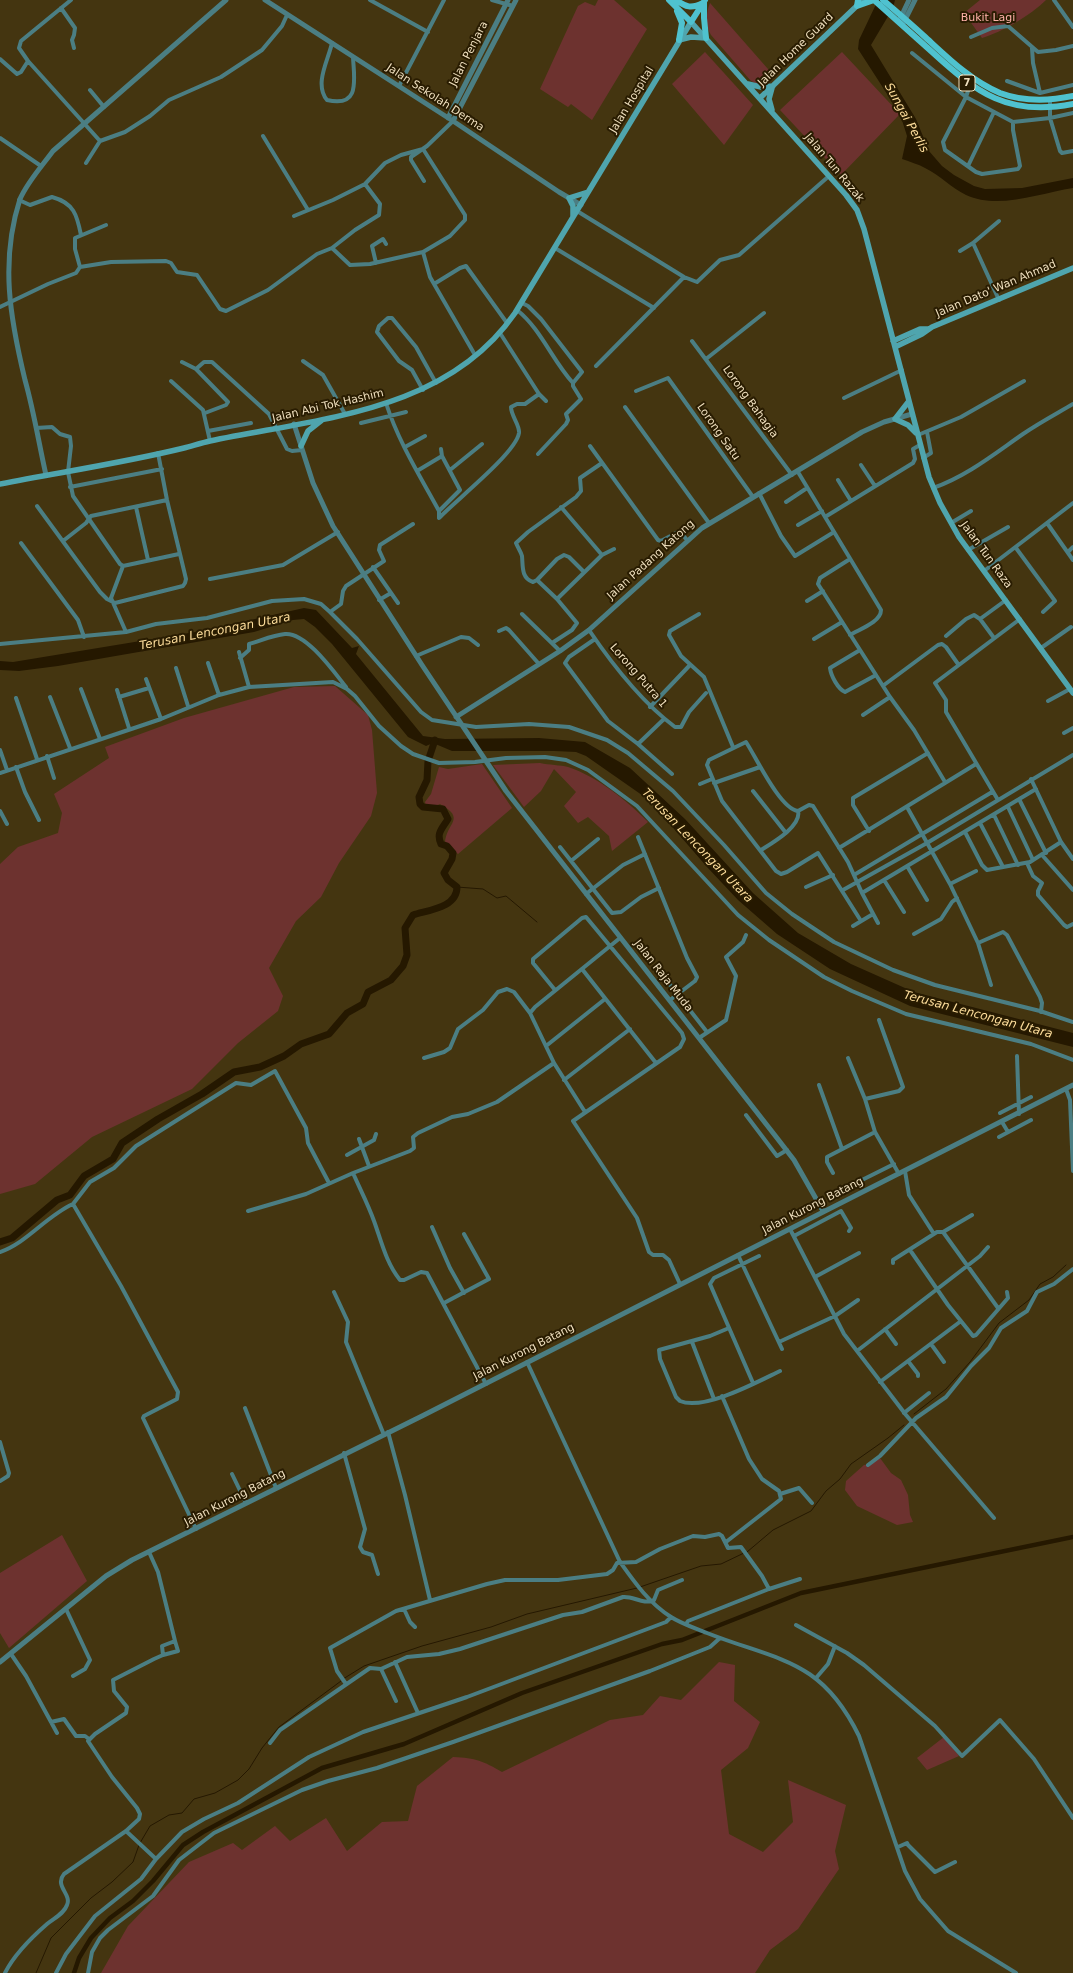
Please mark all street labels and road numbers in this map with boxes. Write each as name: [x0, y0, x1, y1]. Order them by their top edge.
street label: Jalan Home Guard: [756, 11, 836, 89]
street label: Jalan Penjara: [447, 19, 491, 89]
street label: Jalan Sekolah Derma: [384, 61, 486, 135]
street label: Jalan Hospital: [607, 64, 657, 136]
road number: 7: [959, 75, 975, 91]
street label: Jalan Tun Razak: [801, 131, 867, 205]
street label: Jalan Dato' Wan Ahmad: [934, 258, 1058, 320]
street label: Lorong Bahagia: [719, 363, 781, 441]
street label: Jalan Abi Tok Hashim: [271, 387, 385, 425]
street label: Lorong Satu: [694, 401, 742, 463]
street label: Jalan Padang Katong: [605, 517, 697, 603]
street label: Jalan Tun Raza: [957, 519, 1015, 591]
street label: Lorong Putra 1: [607, 641, 669, 711]
street label: Jalan Raja Muda: [631, 937, 695, 1015]
street label: Jalan Kurong Batang: [760, 1175, 866, 1237]
street label: Jalan Kurong Batang: [471, 1321, 577, 1383]
street label: Jalan Kurong Batang: [182, 1467, 288, 1529]

